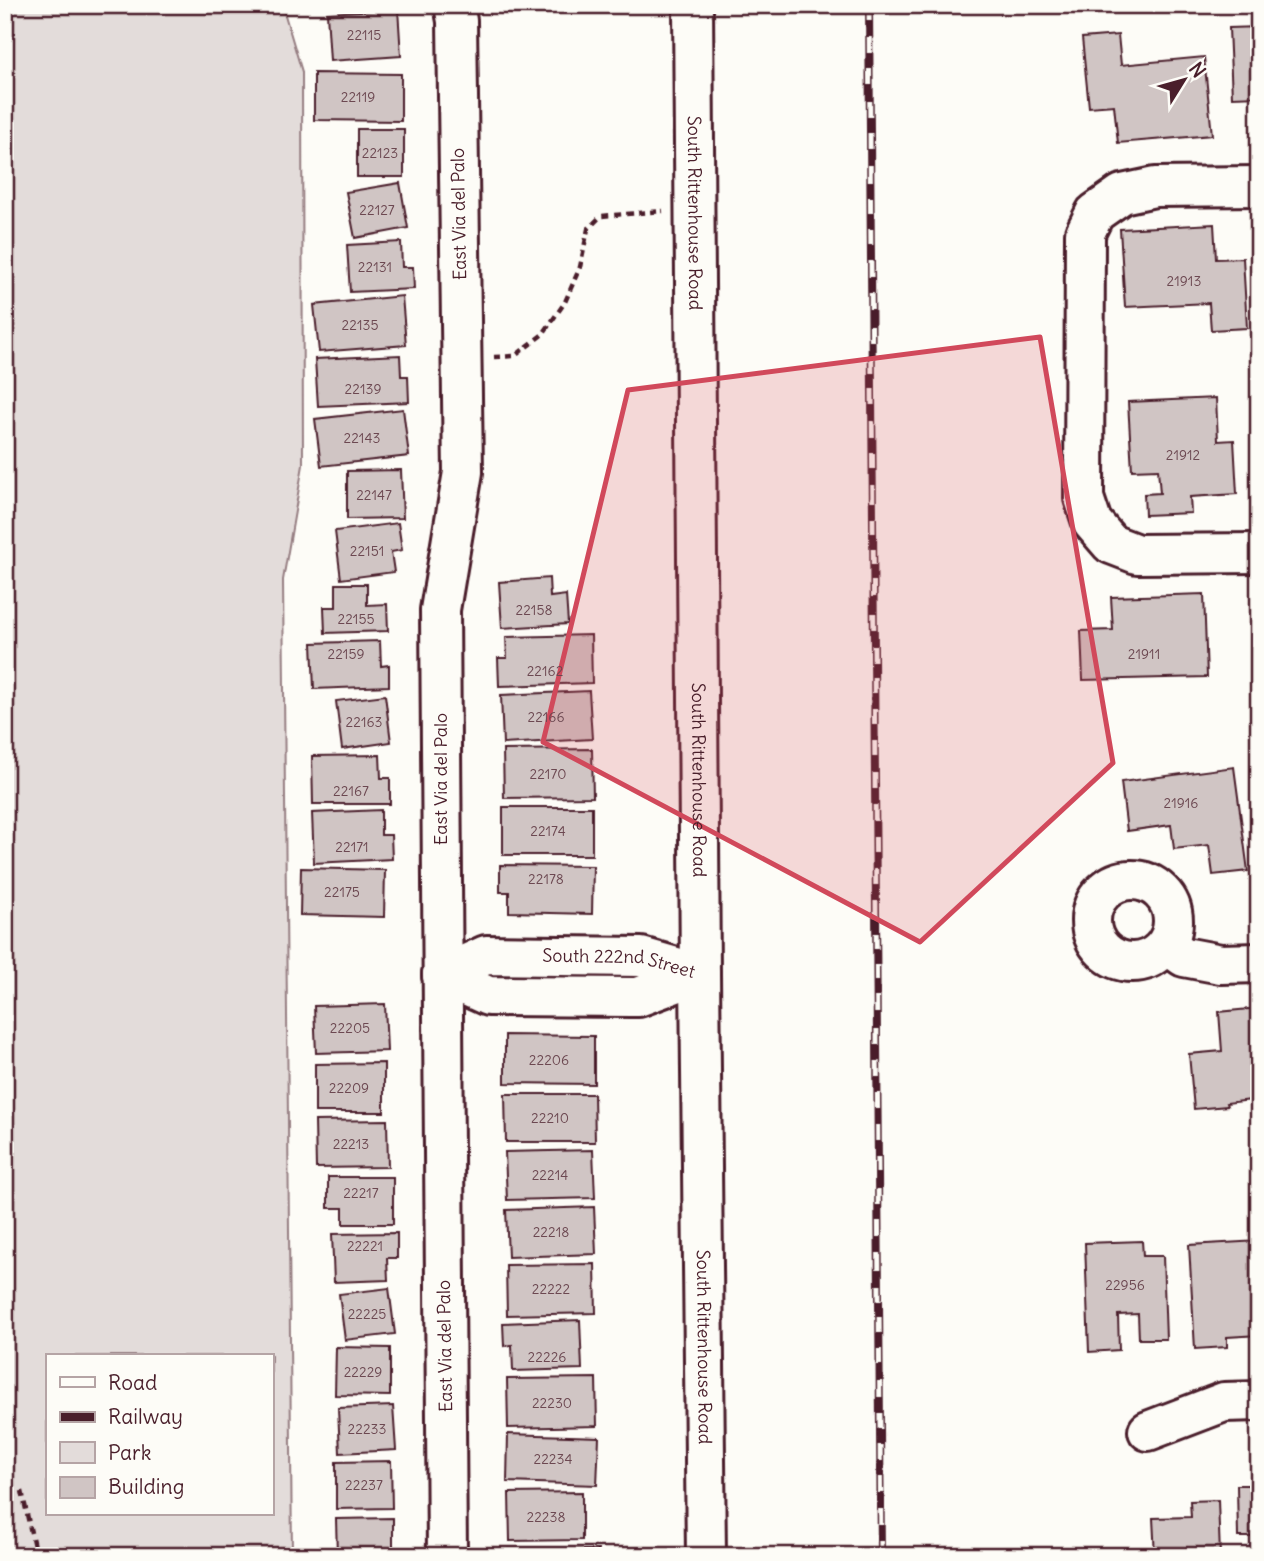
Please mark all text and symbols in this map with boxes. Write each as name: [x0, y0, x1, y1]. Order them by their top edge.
house number: 22115: [347, 26, 381, 44]
north arrow: [1148, 46, 1218, 116]
text: N: [1184, 57, 1211, 82]
house number: 22119: [341, 88, 375, 106]
street label: South Rittenhouse Road: [683, 116, 707, 311]
house number: 22123: [362, 144, 398, 162]
street label: East Via del Palo: [446, 148, 471, 280]
house number: 22127: [359, 201, 395, 219]
house number: 22131: [358, 258, 392, 276]
house number: 21913: [1167, 272, 1201, 290]
house number: 22135: [342, 316, 378, 334]
house number: 22139: [345, 380, 381, 398]
house number: 22143: [344, 429, 381, 447]
house number: 21912: [1166, 446, 1201, 464]
house number: 22147: [356, 486, 392, 504]
house number: 22151: [350, 542, 384, 560]
house number: 22158: [515, 601, 553, 619]
house number: 22155: [337, 610, 375, 628]
house number: 22159: [327, 645, 365, 663]
house number: 21911: [1128, 645, 1160, 663]
house number: 22162: [527, 662, 564, 680]
street label: South Rittenhouse Road: [687, 683, 711, 878]
house number: 22166: [527, 708, 565, 726]
house number: 22163: [346, 713, 383, 731]
street label: East Via del Palo: [429, 713, 452, 845]
house number: 22170: [530, 765, 566, 783]
house number: 22167: [333, 782, 369, 800]
house number: 21916: [1164, 794, 1198, 812]
house number: 22174: [530, 822, 566, 840]
house number: 22171: [335, 838, 369, 856]
house number: 22178: [528, 870, 564, 888]
house number: 22175: [324, 883, 360, 901]
street label: South 222nd Street: [542, 944, 698, 983]
house number: 22205: [330, 1019, 370, 1037]
house number: 22206: [529, 1051, 569, 1069]
house number: 22209: [329, 1079, 369, 1097]
house number: 22210: [531, 1109, 569, 1127]
house number: 22213: [333, 1135, 369, 1153]
house number: 22214: [532, 1166, 568, 1184]
house number: 22217: [343, 1184, 379, 1202]
house number: 22218: [533, 1223, 569, 1241]
house number: 22221: [347, 1237, 383, 1255]
street label: South Rittenhouse Road: [692, 1250, 717, 1445]
house number: 22956: [1105, 1276, 1145, 1294]
street label: East Via del Palo: [432, 1280, 457, 1412]
house number: 22222: [532, 1280, 571, 1298]
house number: 22225: [348, 1305, 386, 1323]
house number: 22226: [528, 1348, 566, 1366]
legend: [46, 1354, 273, 1516]
house number: 22229: [344, 1363, 382, 1381]
text: Road: [108, 1369, 157, 1396]
house number: 22230: [532, 1394, 572, 1412]
text: Railway: [108, 1403, 183, 1430]
house number: 22233: [348, 1420, 387, 1438]
text: Park: [108, 1439, 151, 1466]
house number: 22234: [533, 1450, 573, 1468]
text: Building: [108, 1473, 184, 1500]
house number: 22237: [345, 1476, 383, 1494]
house number: 22238: [526, 1508, 566, 1526]

